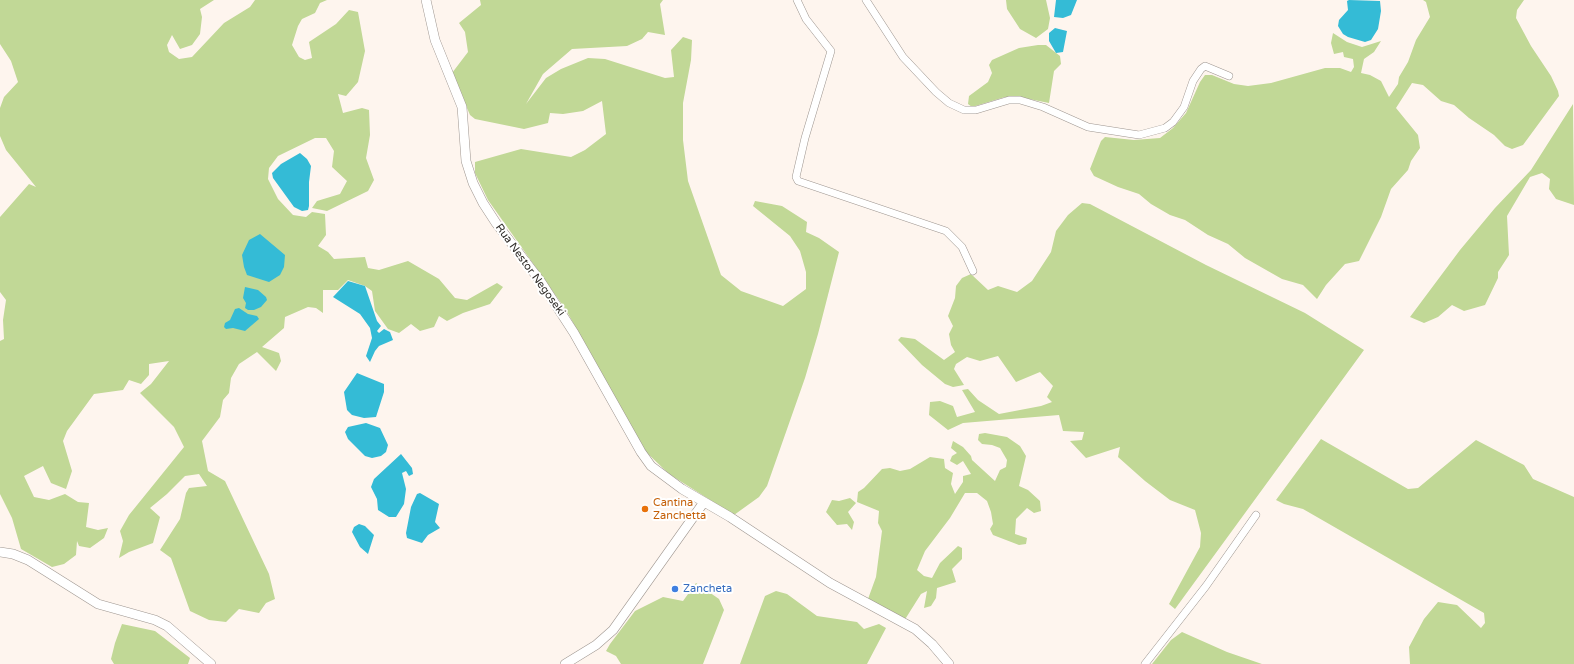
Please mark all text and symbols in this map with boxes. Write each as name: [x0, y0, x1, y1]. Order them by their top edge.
street label: Rua Nestor Negoseki: [492, 221, 568, 319]
place label: Cantina Zanchetta: [653, 496, 706, 522]
marker: Cantina Zanchetta: [640, 504, 650, 514]
place label: Zancheta: [683, 582, 732, 596]
marker: Zancheta: [670, 584, 680, 594]

